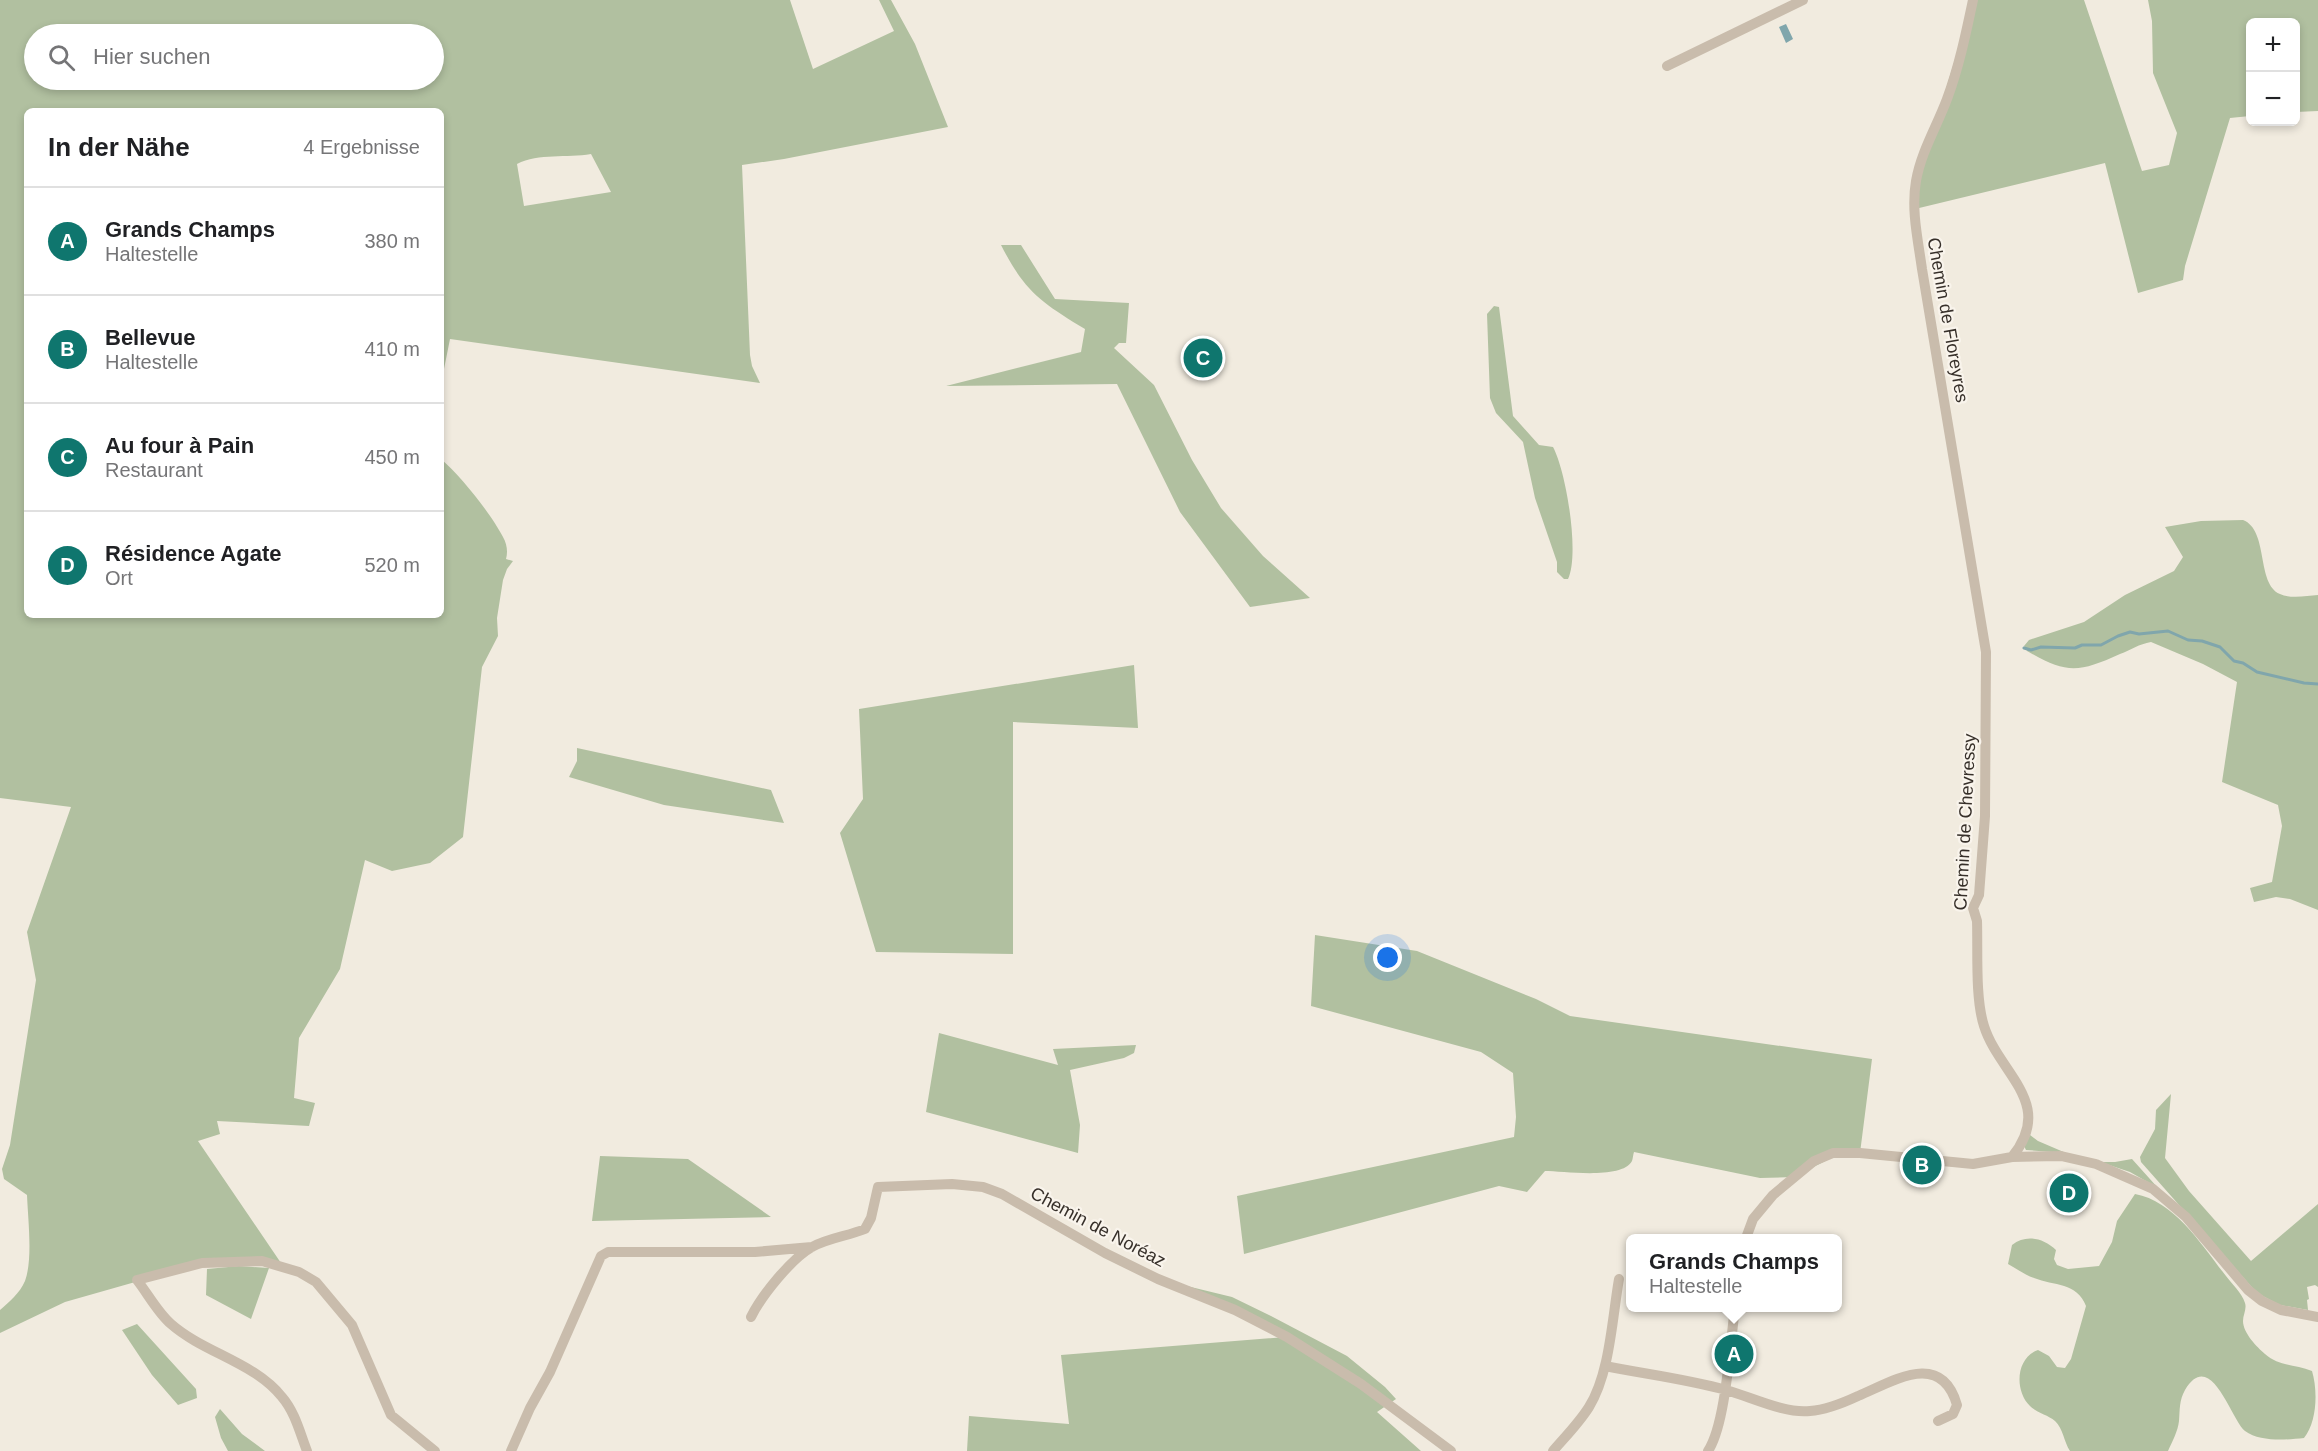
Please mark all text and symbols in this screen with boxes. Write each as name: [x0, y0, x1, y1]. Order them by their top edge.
map controls: [2246, 18, 2300, 126]
button: +: [2246, 18, 2300, 72]
search box: [24, 24, 444, 90]
icon: search: [45, 41, 78, 74]
text: Hier suchen: [93, 44, 210, 69]
button: −: [2246, 72, 2300, 126]
text: In der Nähe: [48, 132, 190, 162]
text: 4 Ergebnisse: [303, 136, 420, 158]
text: Grands Champs: [105, 217, 275, 242]
text: A: [60, 230, 75, 252]
text: 380 m: [364, 230, 420, 252]
street label: Chemin de Floreyres: [1924, 236, 1972, 404]
text: Haltestelle: [105, 243, 198, 265]
text: Bellevue: [105, 325, 196, 350]
pin: C: [1184, 336, 1222, 380]
text: B: [60, 338, 75, 360]
text: 410 m: [364, 338, 420, 360]
text: Haltestelle: [105, 351, 198, 373]
text: Au four à Pain: [105, 433, 254, 458]
text: C: [60, 446, 75, 468]
text: 450 m: [364, 446, 420, 468]
text: Restaurant: [105, 459, 203, 481]
text: Résidence Agate: [105, 541, 281, 566]
text: D: [60, 554, 75, 576]
text: 520 m: [364, 554, 420, 576]
text: Ort: [105, 567, 133, 589]
street label: Chemin de Chevressy: [1950, 733, 1980, 911]
your location: [1373, 943, 1402, 972]
pin: B: [1902, 1142, 1942, 1188]
pin: D: [2050, 1170, 2088, 1216]
street label: Chemin de Noréaz: [1027, 1183, 1169, 1271]
popup: [1626, 1234, 1842, 1312]
text: Grands Champs: [1649, 1249, 1819, 1274]
text: Haltestelle: [1649, 1275, 1742, 1297]
pin: A: [1714, 1332, 1754, 1376]

